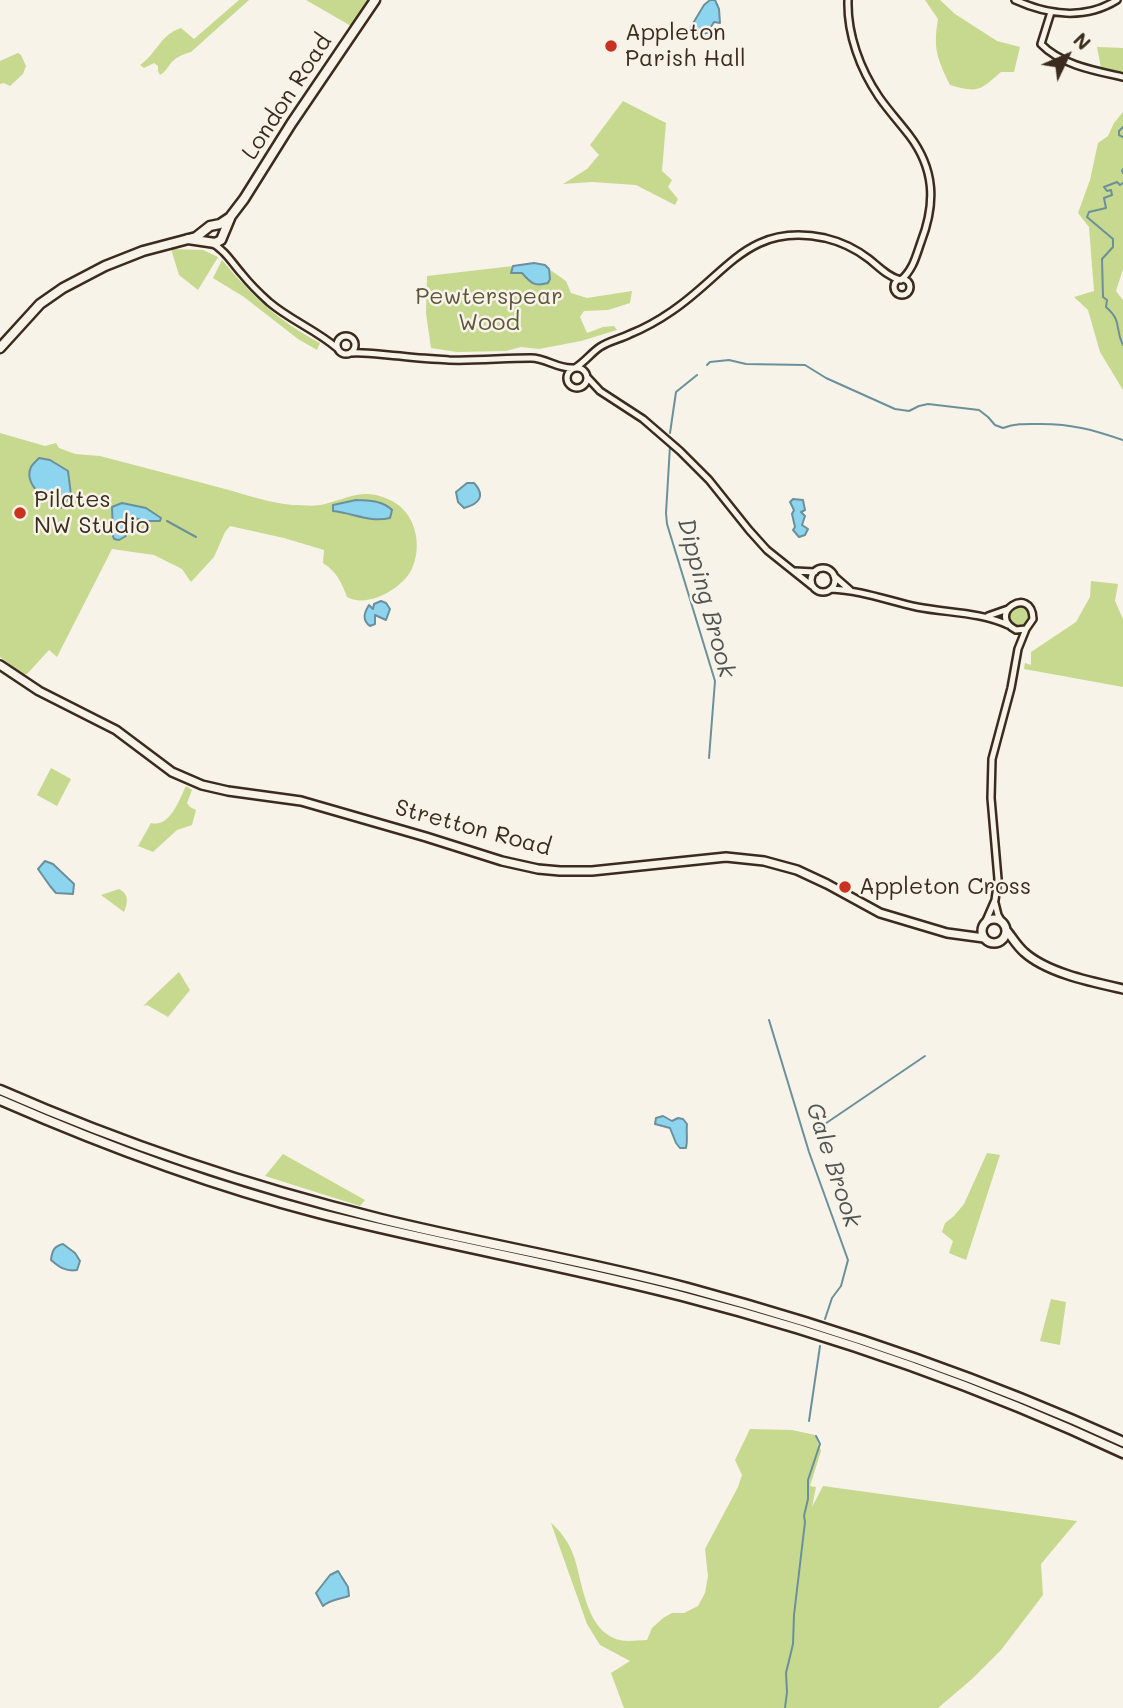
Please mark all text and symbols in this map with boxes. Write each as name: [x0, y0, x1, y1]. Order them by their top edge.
place label: Appleton Parish Hall: [625, 19, 746, 73]
north arrow: [1032, 21, 1102, 91]
text: N: [1068, 27, 1096, 55]
street label: London Road: [236, 29, 338, 165]
marker: Appleton Parish Hall: [603, 38, 619, 54]
park label: Pewterspear Wood: [415, 283, 563, 337]
place label: Pilates NW Studio: [34, 486, 149, 540]
marker: Pilates NW Studio: [12, 505, 28, 521]
water label: Dipping Brook: [671, 515, 741, 681]
street label: Stretton Road: [392, 794, 554, 862]
place label: Appleton Cross: [859, 873, 1031, 901]
marker: Appleton Cross: [837, 879, 853, 895]
water label: Gale Brook: [799, 1099, 867, 1231]

